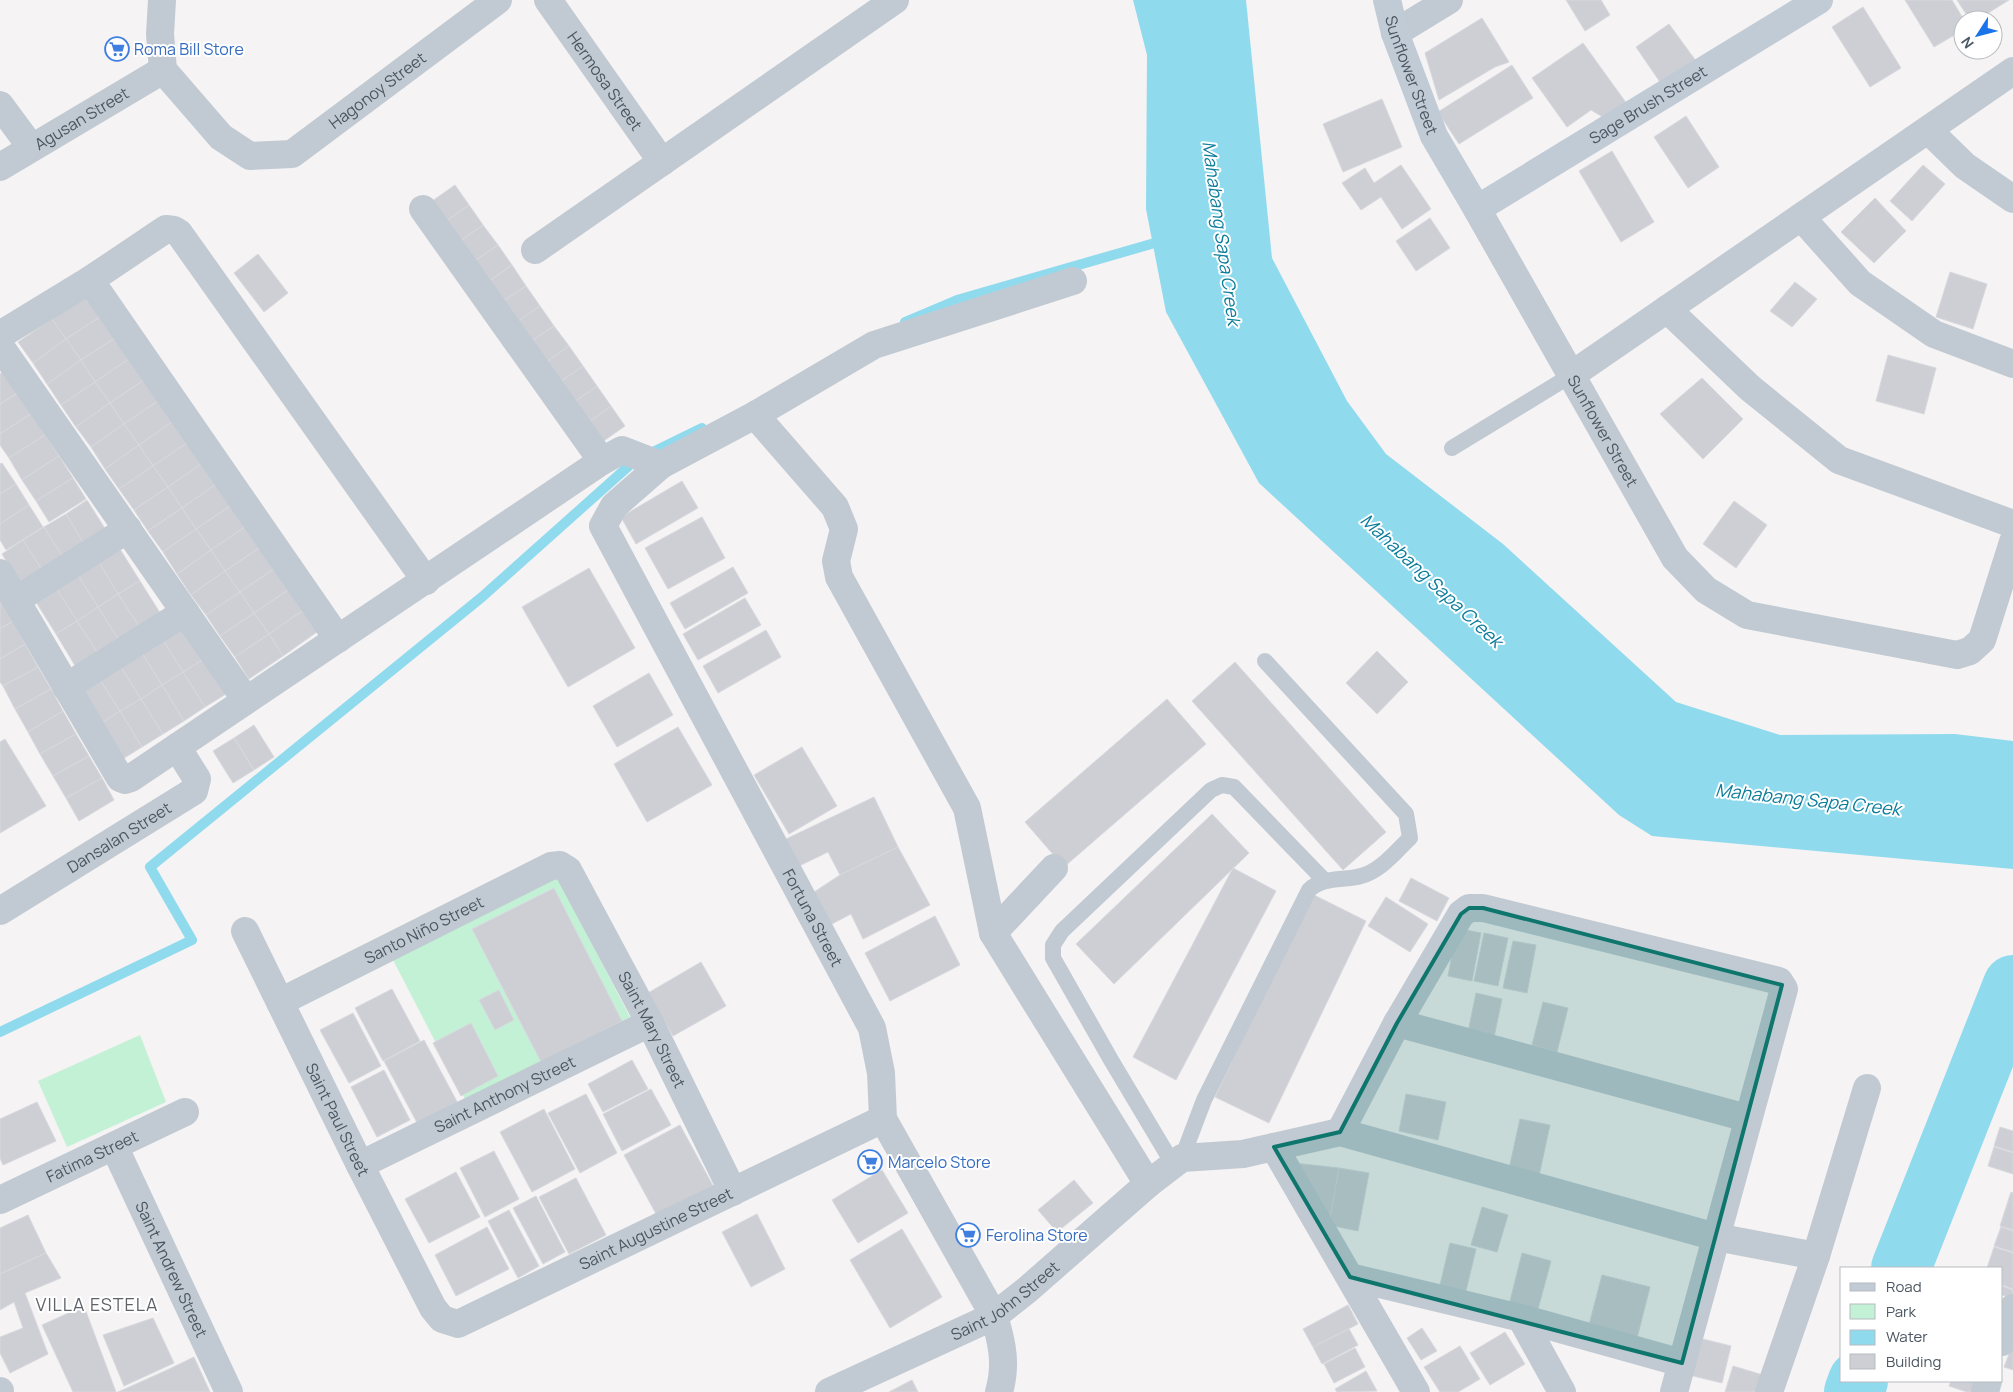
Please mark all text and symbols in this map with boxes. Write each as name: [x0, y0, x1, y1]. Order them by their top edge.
north arrow: [1953, 10, 2003, 60]
street label: Sunflower Street: [1380, 13, 1443, 138]
street label: Hermosa Street: [562, 27, 648, 135]
text: N: [1956, 33, 1978, 53]
supermarket icon: Roma Bill Store: [104, 36, 130, 62]
place label: Roma Bill Store: [134, 38, 244, 60]
street label: Hagonoy Street: [324, 47, 430, 134]
street label: Sage Brush Street: [1585, 60, 1711, 149]
street label: Agusan Street: [30, 82, 133, 155]
water label: Mahabang Sapa Creek: [1197, 139, 1247, 330]
street label: Sunflower Street: [1562, 371, 1643, 491]
water label: Mahabang Sapa Creek: [1356, 508, 1510, 654]
water label: Mahabang Sapa Creek: [1714, 777, 1905, 821]
street label: Dansalan Street: [63, 797, 175, 878]
street label: Fortuna Street: [778, 865, 848, 970]
street label: Santo Niño Street: [360, 891, 487, 969]
street label: Saint Mary Street: [613, 967, 691, 1091]
street label: Saint Anthony Street: [430, 1050, 579, 1138]
street label: Saint Paul Street: [301, 1059, 375, 1180]
street label: Fatima Street: [42, 1125, 142, 1187]
supermarket icon: Marcelo Store: [857, 1149, 883, 1175]
place label: Marcelo Store: [888, 1151, 991, 1173]
street label: Saint Augustine Street: [576, 1182, 736, 1275]
street label: Saint Andrew Street: [130, 1198, 213, 1341]
supermarket icon: Ferolina Store: [955, 1222, 981, 1248]
place label: Ferolina Store: [986, 1224, 1088, 1246]
street label: Saint John Street: [947, 1256, 1064, 1345]
legend: [1840, 1267, 2003, 1382]
text: Road: [1886, 1276, 1922, 1297]
district label: VILLA ESTELA: [36, 1292, 158, 1316]
text: Park: [1886, 1301, 1916, 1322]
text: Water: [1886, 1326, 1928, 1347]
text: Building: [1886, 1351, 1941, 1372]

